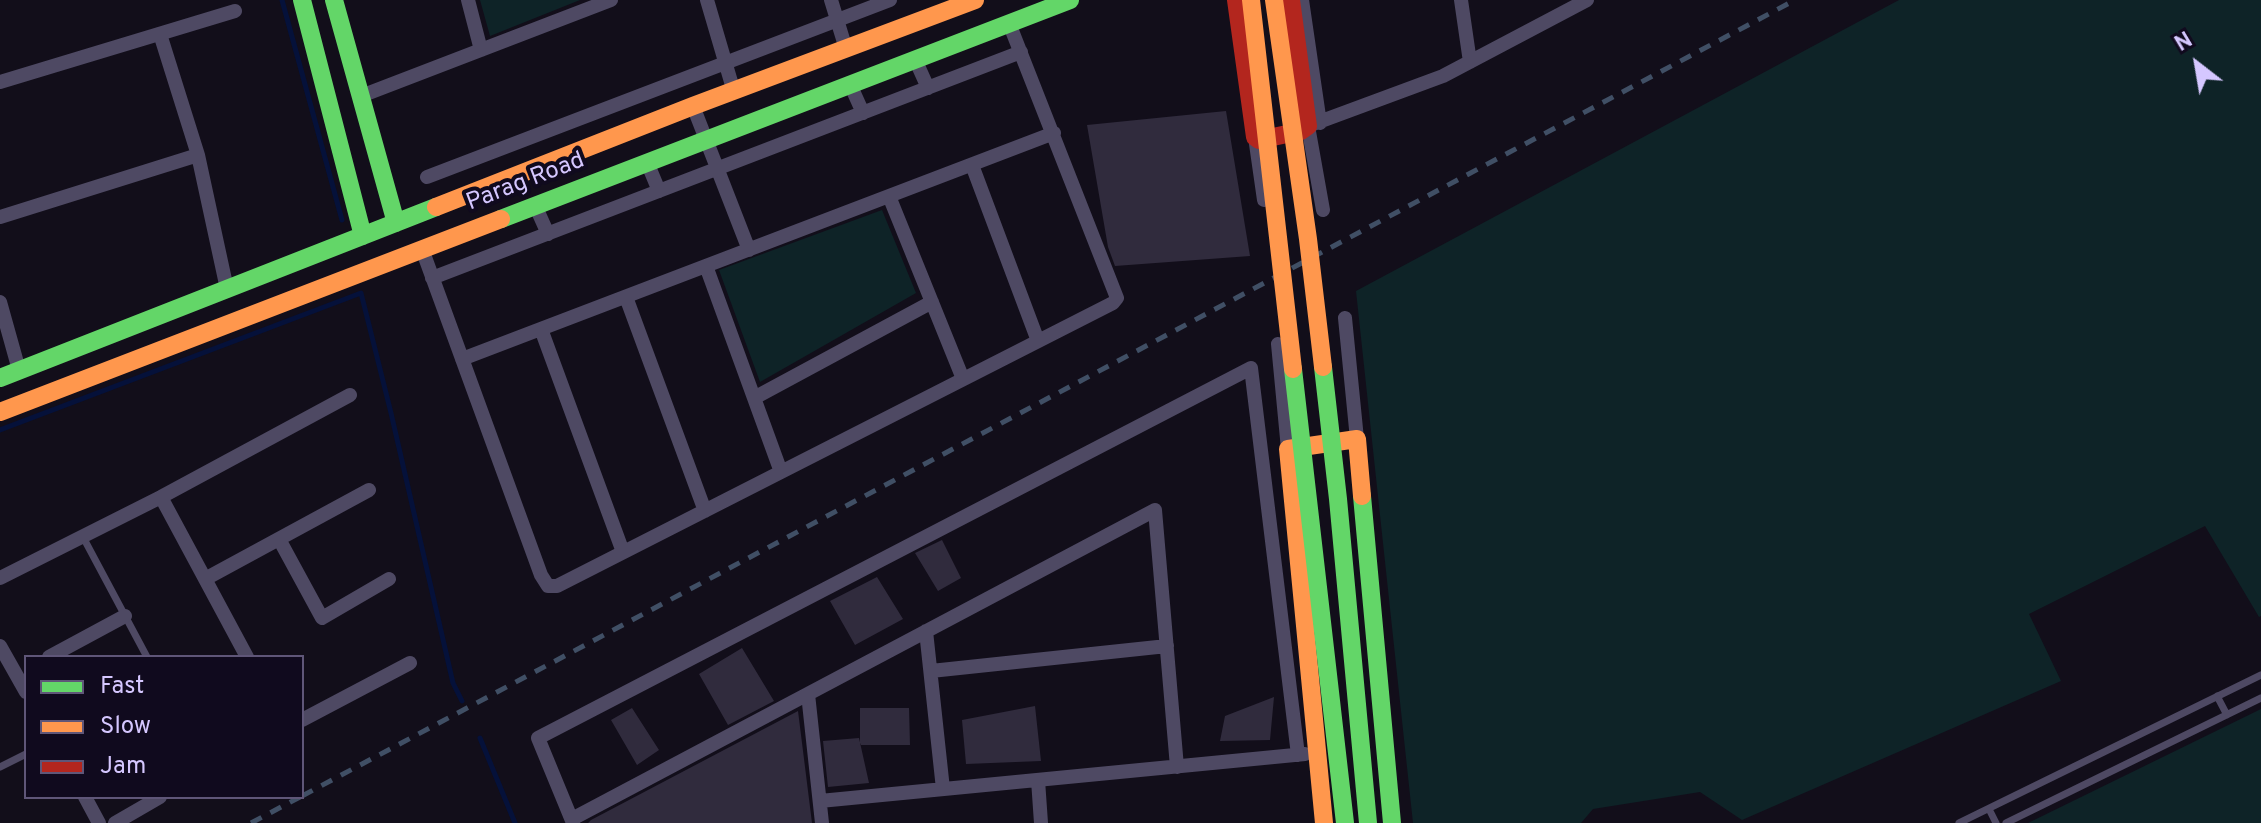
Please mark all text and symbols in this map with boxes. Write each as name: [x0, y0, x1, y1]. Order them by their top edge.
north arrow: [2157, 24, 2237, 104]
text: N: [2171, 27, 2198, 59]
street label: Parag Road: [463, 147, 589, 219]
legend: [24, 655, 304, 799]
text: Fast: [100, 672, 144, 702]
text: Slow: [100, 712, 151, 742]
text: Jam: [100, 752, 146, 782]

